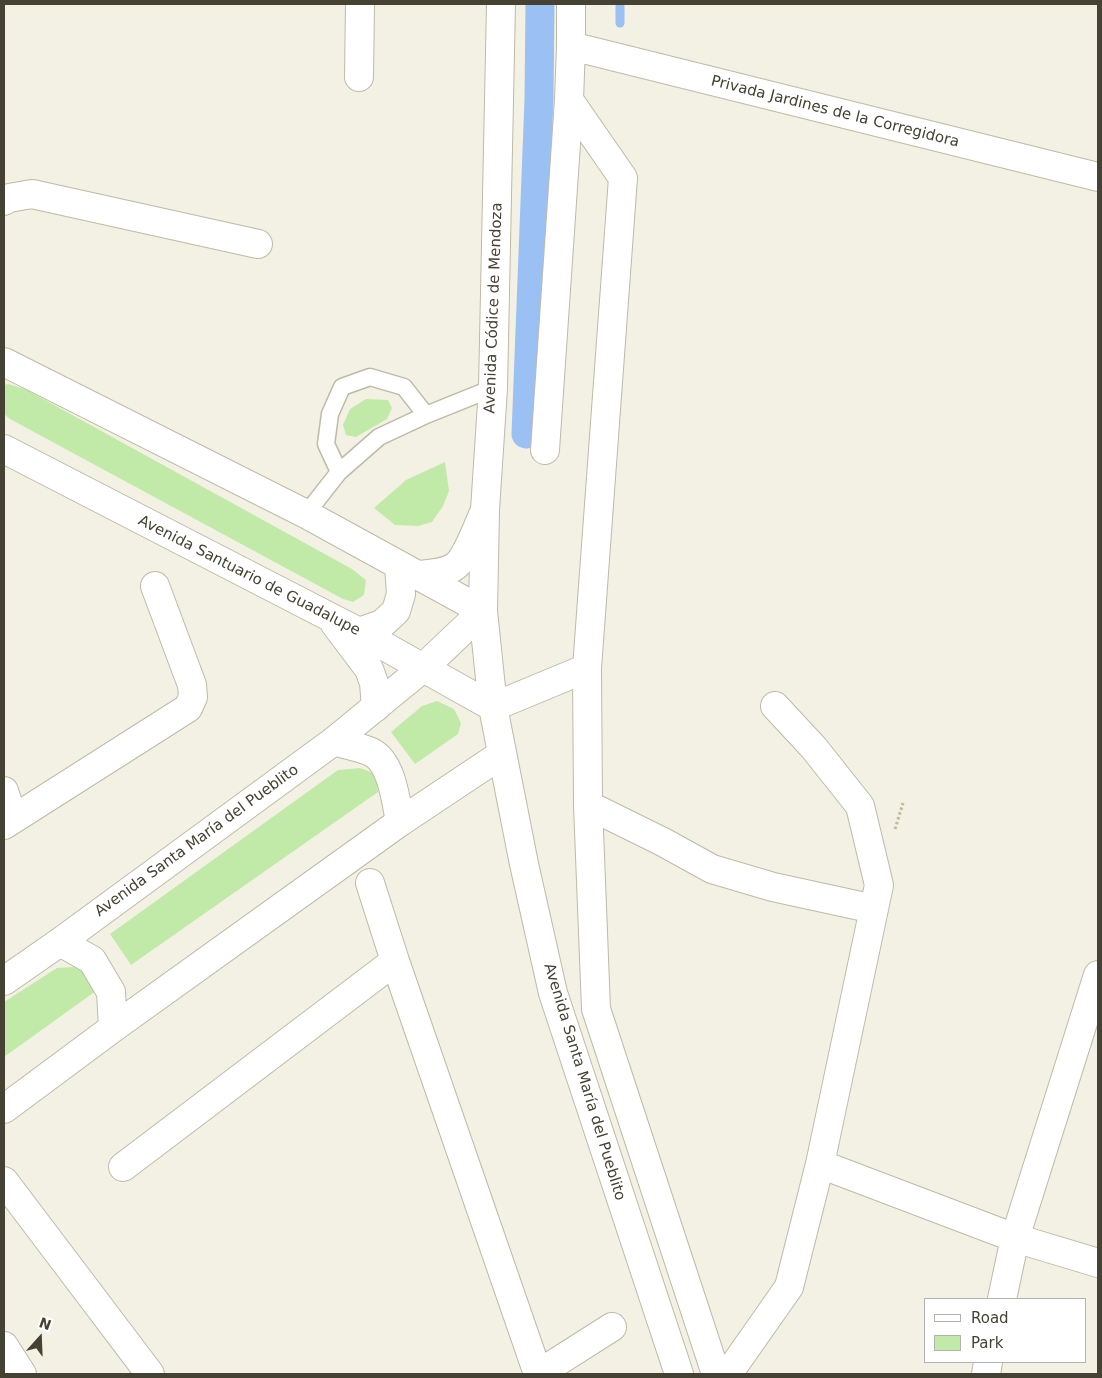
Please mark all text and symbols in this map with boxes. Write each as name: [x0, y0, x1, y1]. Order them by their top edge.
street label: Privada Jardines de la Corregidora: [709, 72, 961, 152]
street label: Avenida Códice de Mendoza: [481, 202, 507, 414]
street label: Avenida Santuario de Guadalupe: [135, 512, 363, 640]
street label: Avenida Santa María del Pueblito: [92, 761, 302, 921]
street label: Avenida Santa María del Pueblito: [539, 961, 629, 1203]
legend: [924, 1298, 1087, 1363]
text: Road: [971, 1309, 1009, 1327]
north arrow: [15, 1313, 65, 1363]
text: N: [37, 1314, 53, 1333]
text: Park: [971, 1334, 1003, 1352]

